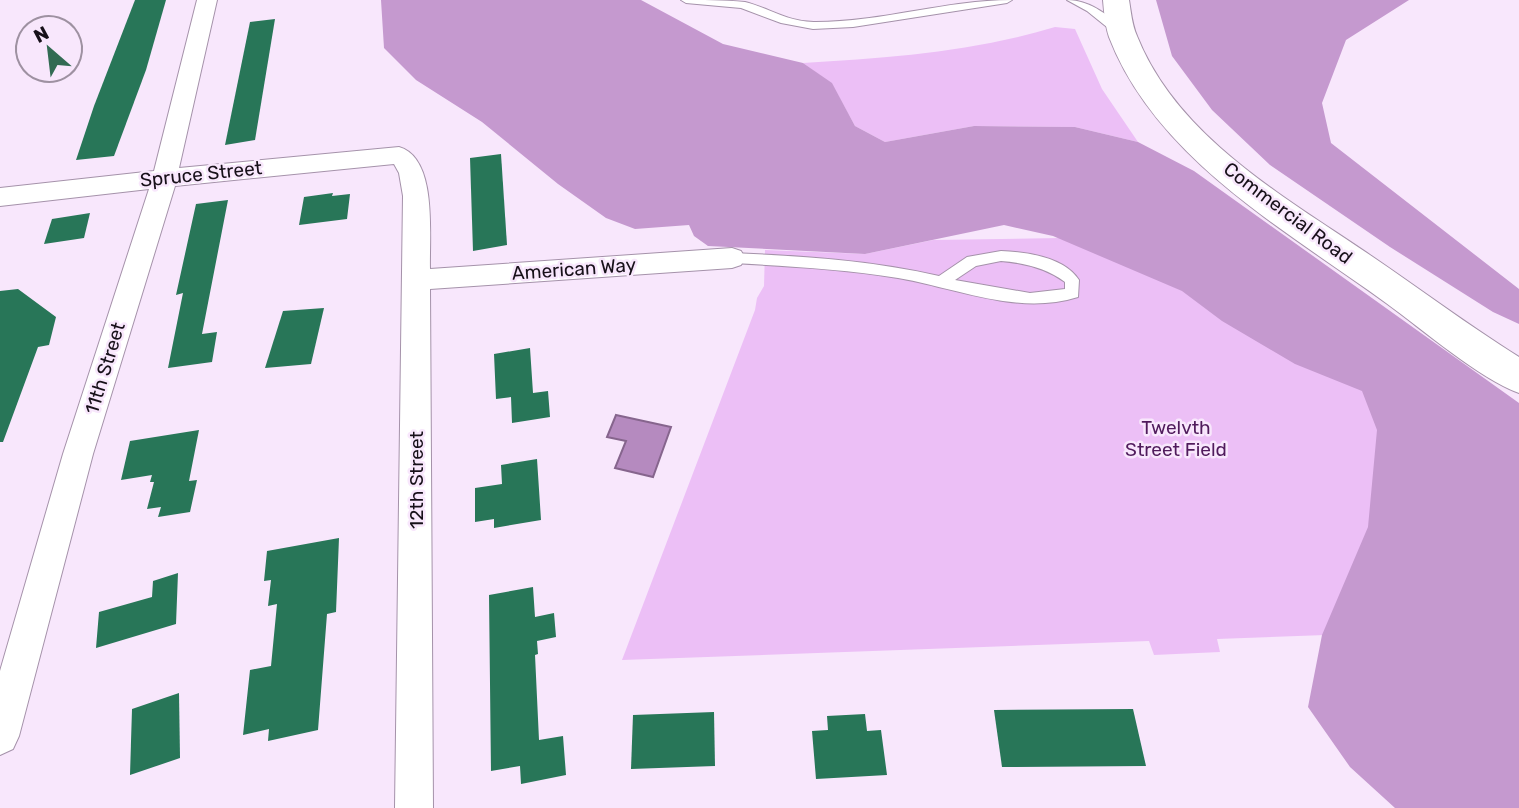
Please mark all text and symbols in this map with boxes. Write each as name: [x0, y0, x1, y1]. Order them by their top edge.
north arrow: [14, 14, 84, 84]
text: N: [30, 21, 53, 48]
street label: Spruce Street: [139, 156, 264, 192]
street label: Commercial Road: [1219, 157, 1357, 269]
street label: American Way: [511, 253, 637, 285]
street label: 11th Street: [80, 319, 130, 417]
park label: Twelvth Street Field: [1125, 416, 1227, 461]
street label: 12th Street: [405, 430, 428, 529]

